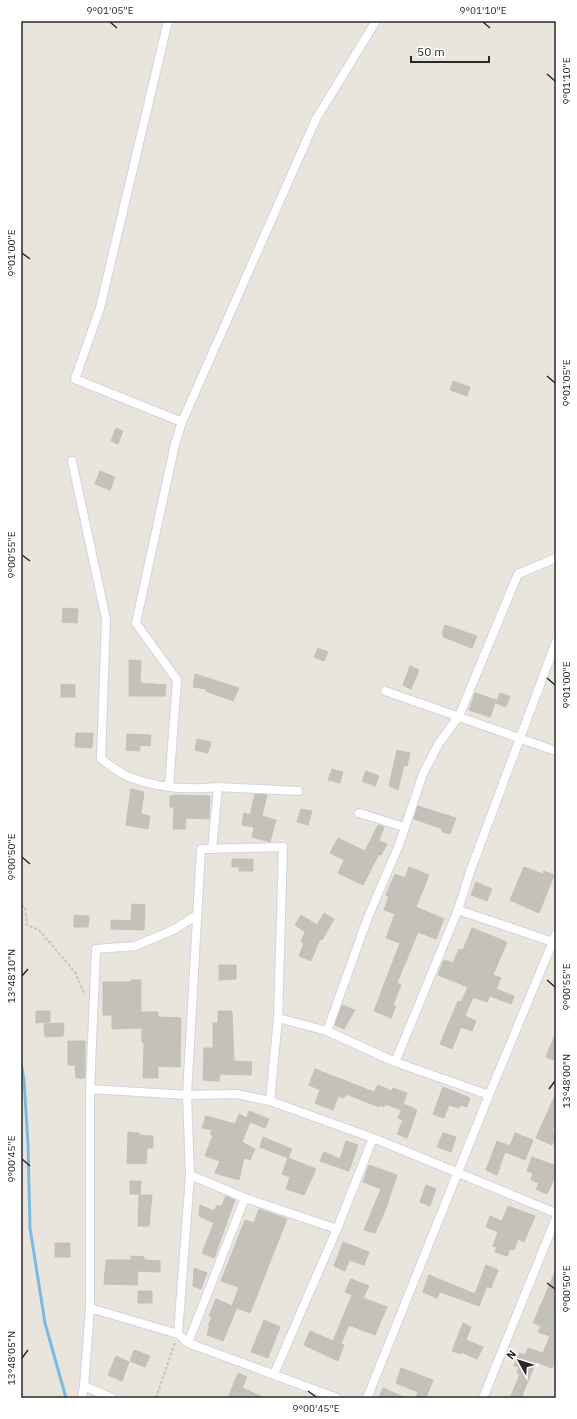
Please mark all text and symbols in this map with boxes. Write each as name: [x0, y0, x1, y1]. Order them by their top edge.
text: 9°01'05"E: [86, 4, 134, 17]
text: 9°01'10"E: [459, 4, 507, 17]
scale bar: [411, 38, 489, 64]
text: 50 m: [417, 44, 445, 59]
text: 9°01'10"E: [560, 57, 573, 105]
text: 9°01'00"E: [5, 229, 18, 277]
text: 9°01'05"E: [560, 359, 573, 407]
text: 9°00'55"E: [5, 531, 18, 579]
text: 9°01'00"E: [560, 661, 573, 709]
text: 9°00'50"E: [5, 833, 18, 881]
text: 13°48'10"N: [5, 949, 18, 1003]
text: 9°00'55"E: [560, 963, 573, 1011]
text: 13°48'00"N: [560, 1054, 573, 1108]
text: 9°00'45"E: [5, 1135, 18, 1183]
text: 9°00'50"E: [560, 1265, 573, 1313]
text: 13°48'05"N: [5, 1331, 18, 1385]
north arrow: [499, 1341, 539, 1381]
text: N: [503, 1347, 519, 1362]
text: 9°00'45"E: [292, 1402, 340, 1415]

